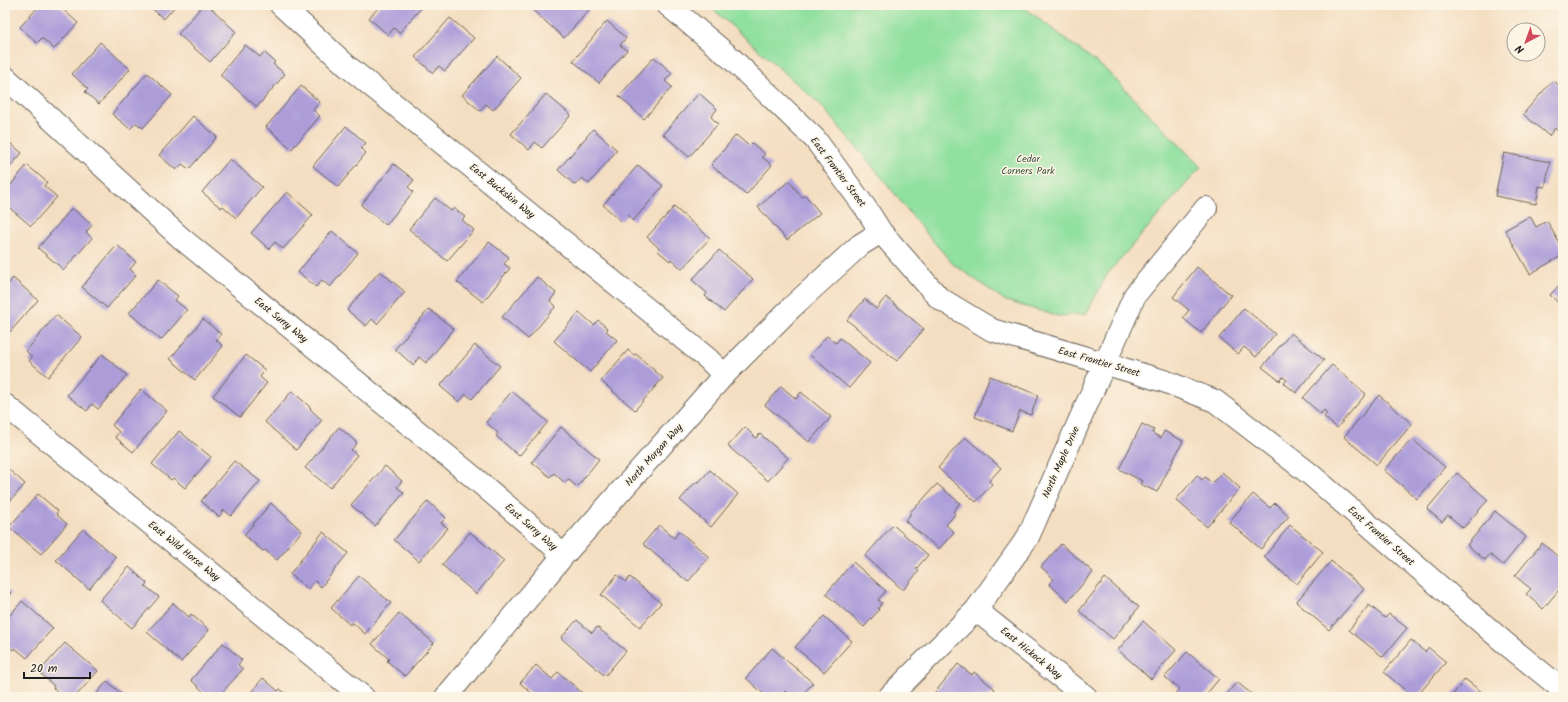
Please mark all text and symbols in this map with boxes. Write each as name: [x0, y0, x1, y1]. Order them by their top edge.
north arrow: [1506, 22, 1546, 62]
text: N: [1512, 40, 1529, 58]
street label: East Frontier Street: [806, 133, 870, 211]
park label: Cedar Corners Park: [1001, 151, 1055, 179]
street label: East Buckskin Way: [466, 159, 539, 223]
street label: East Surry Way: [251, 293, 312, 347]
street label: East Frontier Street: [1056, 343, 1142, 381]
street label: North Morgan Way: [621, 420, 687, 490]
street label: North Maple Drive: [1038, 423, 1084, 500]
street label: East Surry Way: [501, 500, 561, 555]
street label: East Frontier Street: [1344, 502, 1418, 570]
street label: East Wild Horse Way: [144, 517, 224, 585]
street label: East Hickock Way: [997, 623, 1066, 683]
scale bar: [24, 654, 90, 680]
text: 20 m: [30, 659, 58, 678]

